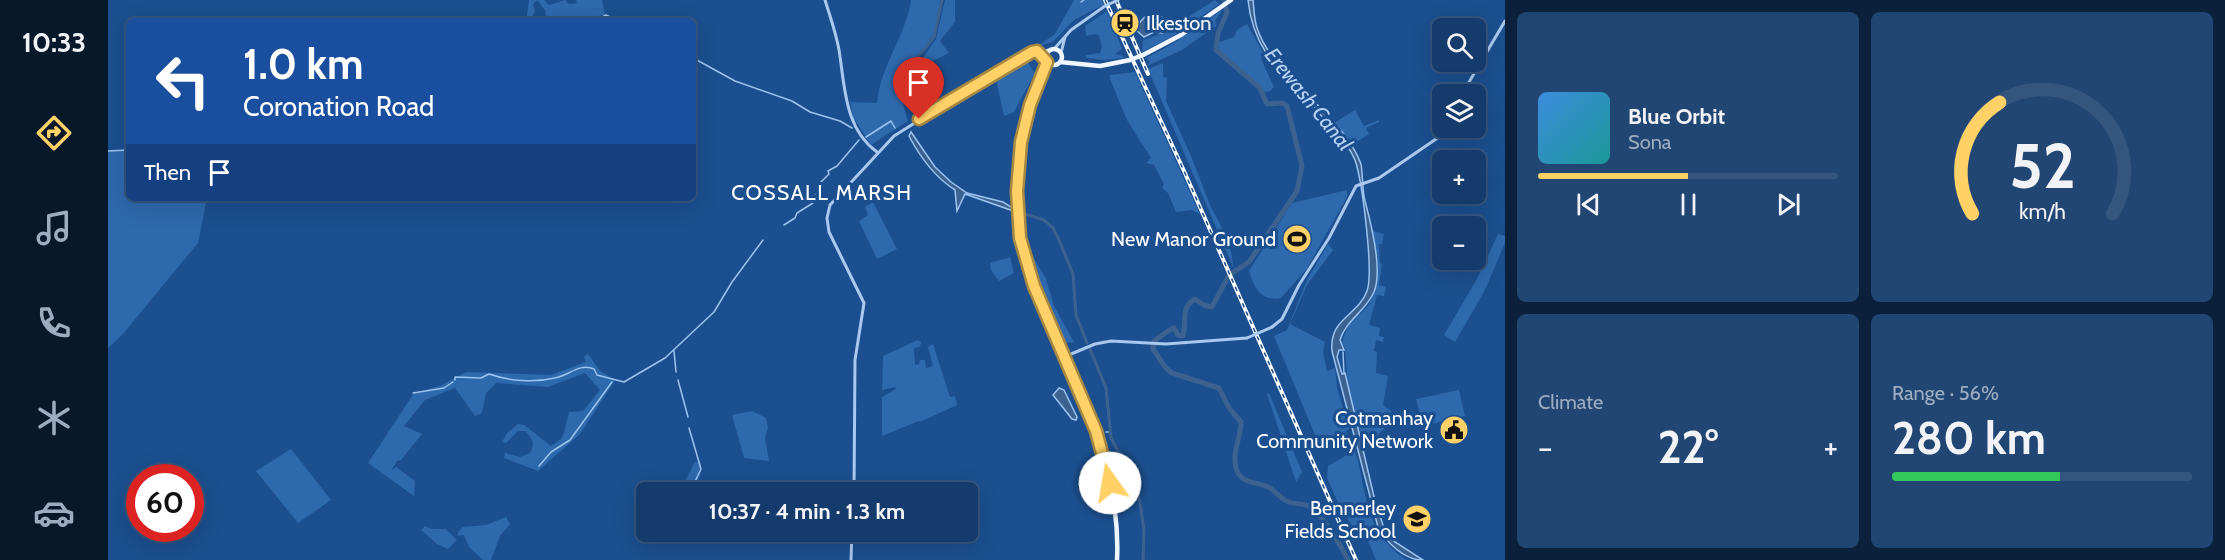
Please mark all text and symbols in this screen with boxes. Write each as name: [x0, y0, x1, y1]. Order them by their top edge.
station icon: Ilkeston: [1109, 7, 1141, 39]
place label: Ilkeston: [1146, 11, 1212, 35]
map controls: [1432, 18, 1486, 270]
button: search: [1432, 18, 1486, 72]
text: 10:33: [22, 26, 86, 59]
text: 1.0 km: [243, 38, 363, 90]
icon: left: [144, 42, 222, 120]
water label: Erewash Canal: [1260, 43, 1358, 156]
pin: [893, 57, 944, 119]
icon: arrive: [902, 66, 935, 99]
button: layers: [1432, 84, 1486, 138]
text: Coronation Road: [243, 90, 434, 123]
text: Blue Orbit: [1628, 103, 1725, 130]
icon: directions: [33, 112, 75, 154]
text: 52: [2009, 128, 2075, 204]
text: Sona: [1628, 130, 1671, 154]
button: +: [1432, 150, 1486, 204]
icon: arrive: [203, 156, 236, 189]
text: Then: [144, 159, 191, 186]
district label: COSSALL MARSH: [731, 180, 913, 205]
icon: previous: [1572, 188, 1605, 221]
icon: pause: [1672, 188, 1705, 221]
icon: next: [1772, 188, 1805, 221]
text: km/h: [2019, 198, 2065, 224]
icon: music: [33, 207, 75, 249]
button: −: [1432, 216, 1486, 270]
sports icon: New Manor Ground: [1281, 223, 1313, 255]
place label: New Manor Ground: [1111, 227, 1276, 251]
icon: phone: [33, 302, 75, 344]
text: Range · 56%: [1892, 381, 1999, 405]
text: Climate: [1538, 390, 1603, 414]
icon: climate: [33, 397, 75, 439]
place label: Cotmanhay Community Network: [1256, 406, 1433, 453]
text: 280 km: [1892, 411, 2046, 465]
public building icon: Cotmanhay Community Network: [1438, 414, 1470, 446]
text: 22°: [1658, 420, 1718, 474]
text: −: [1538, 427, 1553, 467]
text: +: [1823, 427, 1838, 467]
position arrow: [1078, 451, 1142, 515]
speed limit sign: 60: [126, 464, 204, 542]
icon: car: [33, 492, 75, 534]
place label: Bennerley Fields School: [1284, 496, 1396, 543]
text: 10:37 · 4 min · 1.3 km: [709, 498, 905, 525]
school or university icon: Bennerley Fields School: [1401, 503, 1433, 535]

